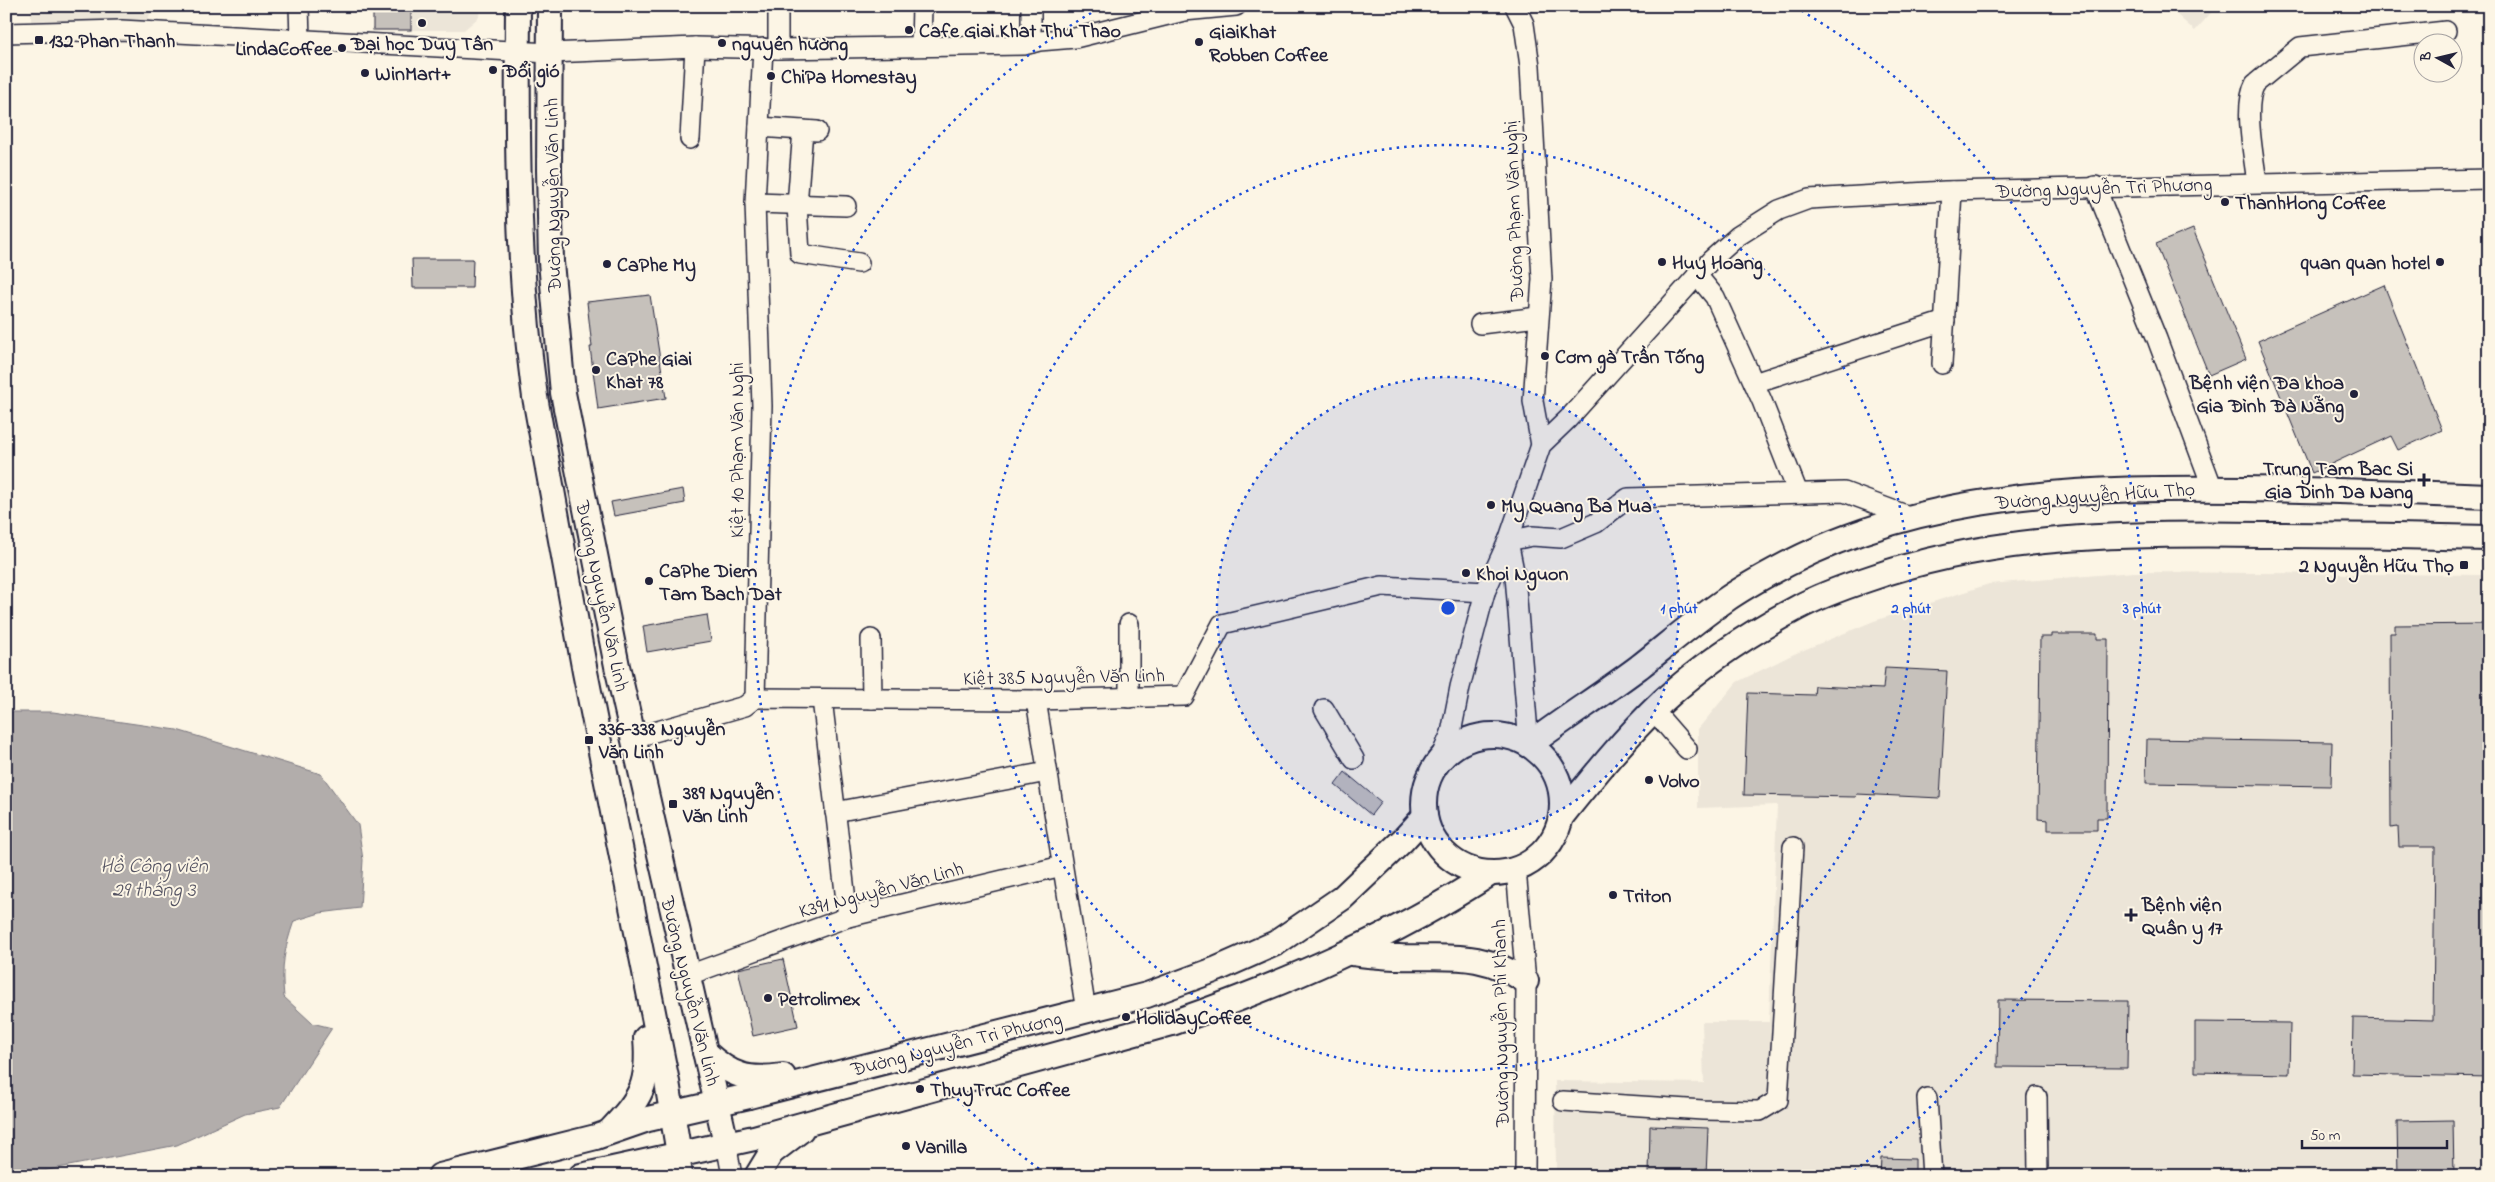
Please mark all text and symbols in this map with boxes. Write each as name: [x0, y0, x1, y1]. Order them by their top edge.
marker: Đại học Duy Tân: [416, 17, 428, 29]
place label: Cafe Giai Khat Thu Thao: [919, 18, 1121, 47]
place label: GiaiKhat Robben Coffee: [1209, 19, 1329, 71]
marker: Cafe Giai Khat Thu Thao: [903, 24, 915, 36]
place label: 132 Phan Thanh: [49, 28, 175, 57]
place label: Đại học Duy Tân: [350, 31, 493, 61]
place label: nguyên hường: [732, 31, 848, 61]
north arrow: [2412, 32, 2462, 82]
marker: 132 Phan Thanh: [33, 34, 45, 46]
place label: LindaCoffee: [235, 36, 333, 65]
marker: GiaiKhat Robben Coffee: [1193, 36, 1205, 48]
marker: nguyên hường: [716, 37, 728, 49]
marker: LindaCoffee: [336, 42, 348, 54]
text: B: [2415, 50, 2438, 64]
place label: Đổi gió: [502, 58, 560, 88]
place label: WinMart+: [375, 61, 452, 90]
marker: Đổi gió: [487, 64, 499, 76]
place label: ChiPa Homestay: [781, 64, 917, 94]
marker: WinMart+: [359, 67, 371, 79]
marker: ChiPa Homestay: [765, 70, 777, 82]
street label: Đường Nguyễn Văn Linh: [538, 97, 572, 293]
street label: Đường Phạm Văn Nghị: [1498, 120, 1534, 303]
street label: Đường Nguyễn Tri Phương: [1994, 171, 2213, 209]
place label: ThanhHong Coffee: [2235, 190, 2387, 220]
marker: ThanhHong Coffee: [2219, 196, 2231, 208]
place label: Huy Hoang: [1672, 250, 1763, 280]
place label: quan quan hotel: [2300, 250, 2430, 279]
place label: CaPhe My: [617, 252, 696, 282]
marker: Huy Hoang: [1656, 256, 1668, 268]
marker: quan quan hotel: [2434, 256, 2446, 268]
marker: CaPhe My: [601, 258, 613, 270]
place label: Cơm gà Trần Tống: [1555, 344, 1704, 374]
place label: CaPhe Giai Khat 78: [606, 346, 693, 398]
marker: Cơm gà Trần Tống: [1539, 350, 1551, 362]
street label: Kiệt 10 Phạm Văn Nghi: [724, 362, 754, 538]
marker: CaPhe Giai Khat 78: [590, 364, 602, 376]
place label: Bệnh viện Đa khoa Gia Đình Đà Nẵng: [2188, 370, 2344, 423]
marker: Bệnh viện Đa khoa Gia Đình Đà Nẵng: [2348, 388, 2360, 400]
place label: Trung Tam Bac Si Gia Dinh Da Nang: [2263, 456, 2413, 509]
marker: Trung Tam Bac Si Gia Dinh Da Nang: [2417, 473, 2431, 487]
street label: Đường Nguyễn Hữu Thọ: [1993, 476, 2196, 520]
place label: My Quang Ba Mua: [1501, 493, 1652, 523]
street label: Đường Nguyễn Văn Linh: [565, 497, 635, 695]
marker: My Quang Ba Mua: [1485, 499, 1497, 511]
place label: 2 Nguyễn Hữu Thọ: [2298, 553, 2454, 583]
place label: CaPhe Diem Tam Bach Dat: [659, 558, 782, 610]
marker: 2 Nguyễn Hữu Thọ: [2458, 559, 2470, 571]
place label: Khoi Nguon: [1476, 561, 1568, 591]
marker: Khoi Nguon: [1460, 567, 1472, 579]
marker: CaPhe Diem Tam Bach Dat: [643, 575, 655, 587]
text: 1 phút: [1661, 598, 1698, 620]
text: 2 phút: [1890, 598, 1932, 620]
text: 3 phút: [2122, 598, 2162, 620]
centre of rings: [1439, 599, 1457, 617]
street label: Kiệt 385 Nguyễn Văn Linh: [963, 662, 1165, 696]
place label: 336-338 Nguyễn Văn Linh: [598, 716, 725, 768]
marker: 336-338 Nguyễn Văn Linh: [583, 734, 595, 746]
place label: Volvo: [1658, 768, 1700, 797]
marker: Volvo: [1643, 774, 1655, 786]
place label: 389 Nguyễn Văn Linh: [682, 780, 774, 832]
marker: 389 Nguyễn Văn Linh: [667, 798, 679, 810]
water label: Hồ Công viên 29 tháng 3: [100, 852, 208, 907]
street label: K391 Nguyễn Văn Linh: [796, 855, 968, 928]
place label: Triton: [1623, 883, 1671, 912]
marker: Triton: [1607, 889, 1619, 901]
place label: Bệnh viện Quân y 17: [2141, 892, 2223, 945]
street label: Đường Nguyễn Văn Linh: [650, 893, 726, 1090]
marker: Bệnh viện Quân y 17: [2124, 908, 2138, 922]
street label: Đường Nguyễn Phi Khanh: [1486, 919, 1520, 1128]
place label: Petrolimex: [778, 986, 860, 1015]
marker: Petrolimex: [762, 992, 774, 1004]
street label: Đường Nguyễn Tri Phương: [847, 1005, 1065, 1087]
place label: HolidayCoffee: [1136, 1005, 1252, 1035]
marker: HolidayCoffee: [1120, 1011, 1132, 1023]
place label: ThuyTruc Coffee: [930, 1077, 1071, 1107]
marker: ThuyTruc Coffee: [914, 1083, 926, 1095]
scale bar: [2302, 1117, 2448, 1149]
text: 50 m: [2310, 1125, 2341, 1147]
place label: Vanilla: [915, 1134, 967, 1163]
marker: Vanilla: [900, 1140, 912, 1152]

